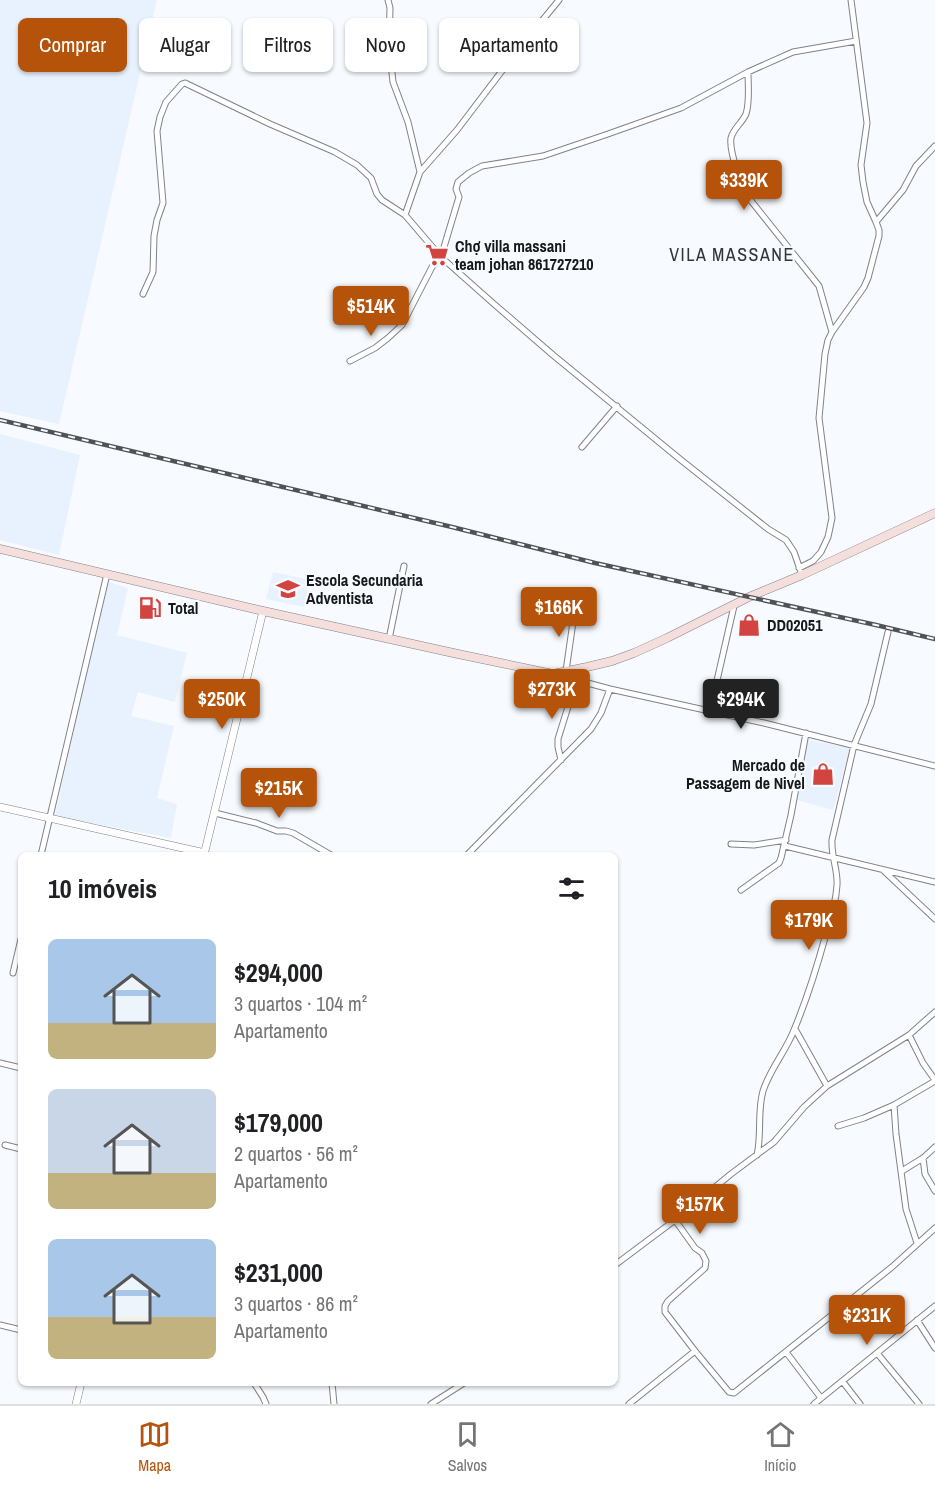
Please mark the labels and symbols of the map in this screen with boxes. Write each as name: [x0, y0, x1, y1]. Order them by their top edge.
pin: $339K: [702, 160, 786, 211]
place label: Chợ villa massani team johan 861727210: [455, 235, 594, 275]
supermarket icon: Chợ villa massani team johan 861727210: [424, 242, 450, 268]
district label: VILA MASSANE: [669, 242, 795, 267]
pin: $514K: [329, 286, 413, 337]
place label: Escola Secundaria Adventista: [306, 569, 423, 609]
school or university icon: Escola Secundaria Adventista: [275, 576, 301, 602]
pin: $166K: [517, 587, 601, 638]
fuel station icon: Total: [137, 595, 163, 621]
place label: Total: [168, 597, 198, 619]
shop icon: DD02051: [736, 612, 762, 638]
place label: DD02051: [767, 614, 823, 636]
pin: $273K: [510, 669, 594, 720]
pin: $250K: [180, 679, 264, 730]
pin: $294K: [699, 679, 783, 730]
place label: Mercado de Passagem de Nivel: [686, 754, 805, 794]
shop icon: Mercado de Passagem de Nivel: [810, 761, 836, 787]
pin: $215K: [237, 768, 321, 819]
pin: $179K: [767, 900, 851, 951]
pin: $157K: [658, 1184, 742, 1235]
pin: $231K: [825, 1295, 909, 1346]

